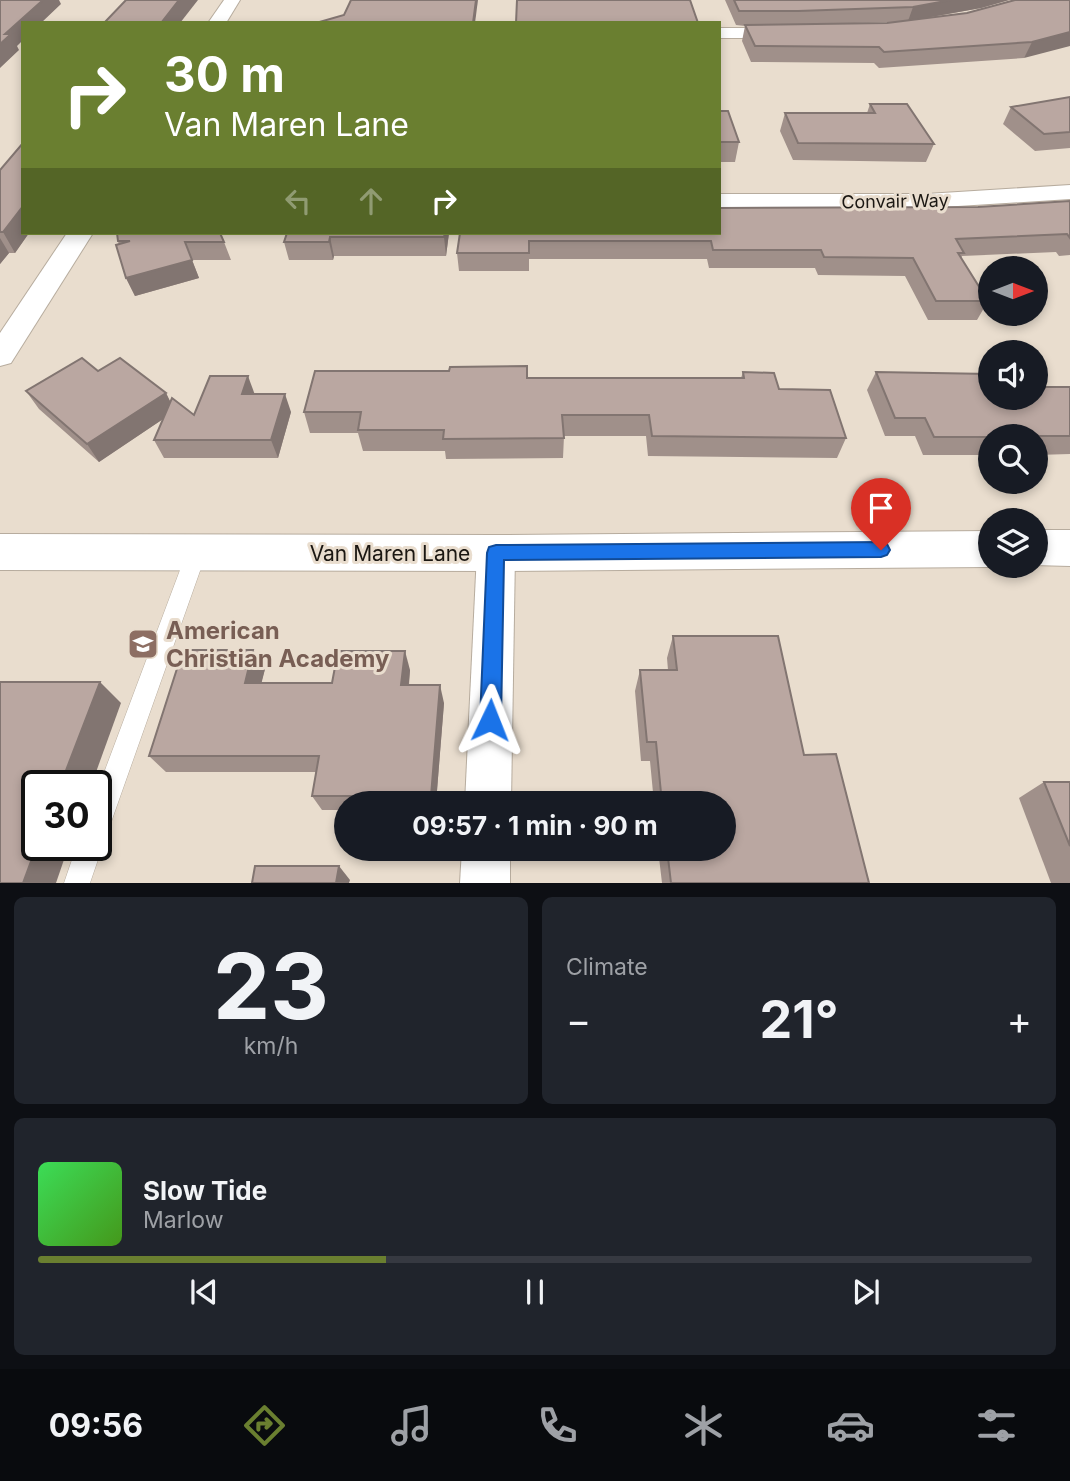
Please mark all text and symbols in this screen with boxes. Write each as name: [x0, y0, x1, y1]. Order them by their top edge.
text: 30 m: [164, 45, 285, 104]
icon: right: [49, 49, 140, 140]
text: Van Maren Lane: [164, 105, 409, 144]
icon: left: [279, 182, 317, 220]
icon: ahead: [352, 182, 390, 220]
icon: right: [425, 182, 463, 220]
street label: Convair Way: [841, 190, 949, 212]
north arrow: [978, 256, 1048, 326]
map controls: [978, 256, 1048, 578]
button: sound: [978, 340, 1048, 410]
button: search: [978, 424, 1048, 494]
pin: [851, 478, 911, 550]
icon: arrive: [862, 489, 900, 527]
button: layers: [978, 508, 1048, 578]
street label: Van Maren Lane: [310, 541, 470, 566]
place label: American Christian Academy: [166, 616, 390, 673]
school or university icon: American Christian Academy: [126, 627, 160, 661]
position arrow: [453, 683, 527, 757]
speed limit sign: 30: [21, 770, 112, 861]
text: 09:57 · 1 min · 90 m: [412, 810, 658, 841]
text: 23: [213, 931, 329, 1041]
text: Climate: [566, 953, 648, 981]
text: 21°: [759, 988, 839, 1051]
text: −: [566, 997, 591, 1043]
text: +: [1007, 997, 1032, 1043]
text: km/h: [244, 1032, 298, 1060]
text: Slow Tide: [143, 1175, 267, 1206]
text: Marlow: [143, 1206, 223, 1234]
icon: previous: [185, 1273, 223, 1311]
icon: pause: [516, 1273, 554, 1311]
icon: next: [847, 1273, 885, 1311]
icon: directions: [240, 1401, 289, 1450]
icon: music: [387, 1401, 436, 1450]
icon: phone: [533, 1401, 582, 1450]
icon: climate: [679, 1401, 728, 1450]
icon: car: [826, 1401, 875, 1450]
icon: filters: [972, 1401, 1021, 1450]
text: 09:56: [49, 1406, 143, 1445]

